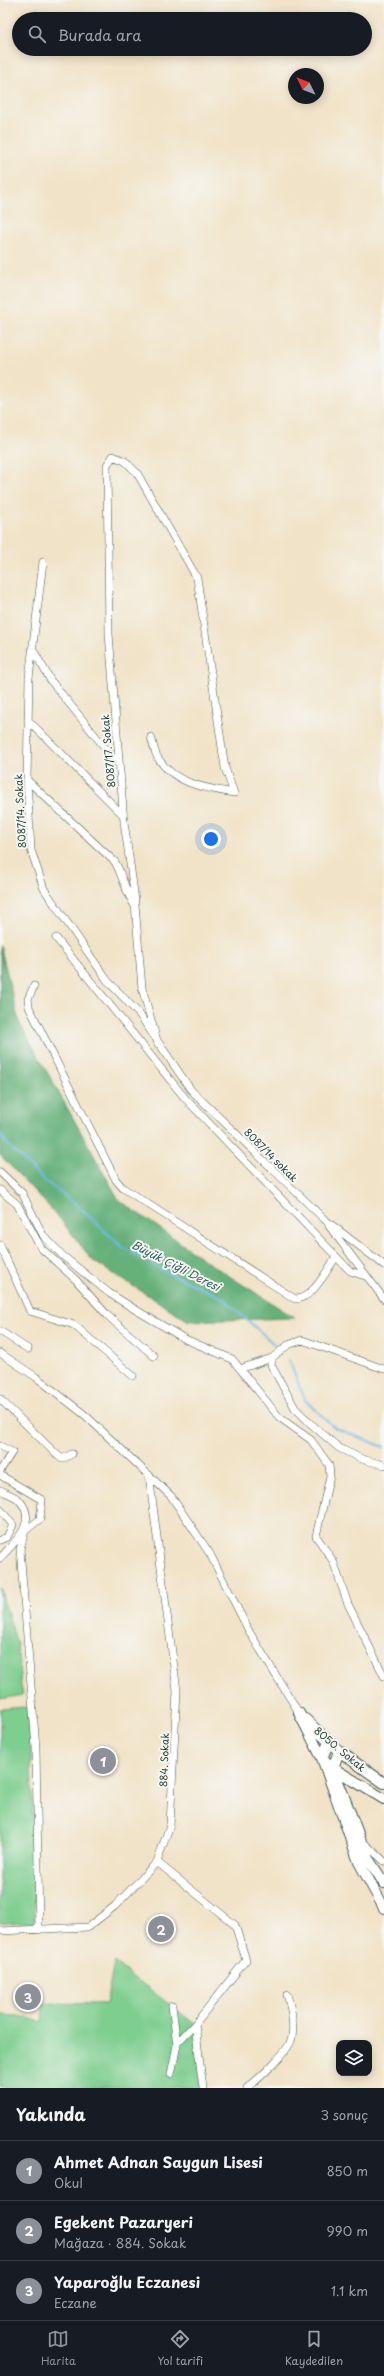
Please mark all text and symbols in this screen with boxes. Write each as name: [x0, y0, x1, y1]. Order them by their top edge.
search box: [12, 12, 372, 56]
icon: search: [26, 23, 48, 45]
text: Burada ara: [58, 23, 141, 46]
north arrow: [288, 68, 324, 104]
street label: 8087/17. Sokak: [97, 714, 118, 788]
street label: 8087/14. Sokak: [10, 773, 29, 849]
your location: [201, 829, 221, 849]
street label: 8087/14 sokak: [241, 1124, 302, 1185]
water label: Büyük Çiğli Deresi: [129, 1236, 224, 1296]
street label: 8050. Sokak: [311, 1723, 370, 1775]
street label: 884. Sokak: [155, 1732, 172, 1787]
pin: 1: [90, 1746, 116, 1776]
pin: 2: [148, 1914, 174, 1944]
pin: 3: [15, 1982, 41, 2012]
map controls: [336, 2040, 372, 2076]
button: layers: [336, 2040, 372, 2076]
text: Yakında: [16, 2101, 86, 2127]
text: 3 sonuç: [320, 2105, 368, 2124]
text: Ahmet Adnan Saygun Lisesi: [54, 2150, 263, 2173]
text: 1: [26, 2161, 32, 2180]
text: 850 m: [327, 2161, 368, 2180]
text: Okul: [54, 2173, 83, 2192]
text: Egekent Pazaryeri: [54, 2210, 193, 2233]
text: 2: [24, 2221, 34, 2240]
text: 990 m: [327, 2221, 368, 2240]
text: Mağaza · 884. Sokak: [54, 2233, 187, 2252]
text: Yaparoğlu Eczanesi: [54, 2270, 200, 2293]
text: 3: [25, 2281, 33, 2300]
text: 1.1 km: [331, 2281, 368, 2300]
text: Eczane: [54, 2293, 97, 2312]
tab: Harita: [41, 2328, 76, 2369]
tab: Yol tarifi: [158, 2328, 203, 2369]
tab: Kaydedilen: [285, 2328, 343, 2369]

